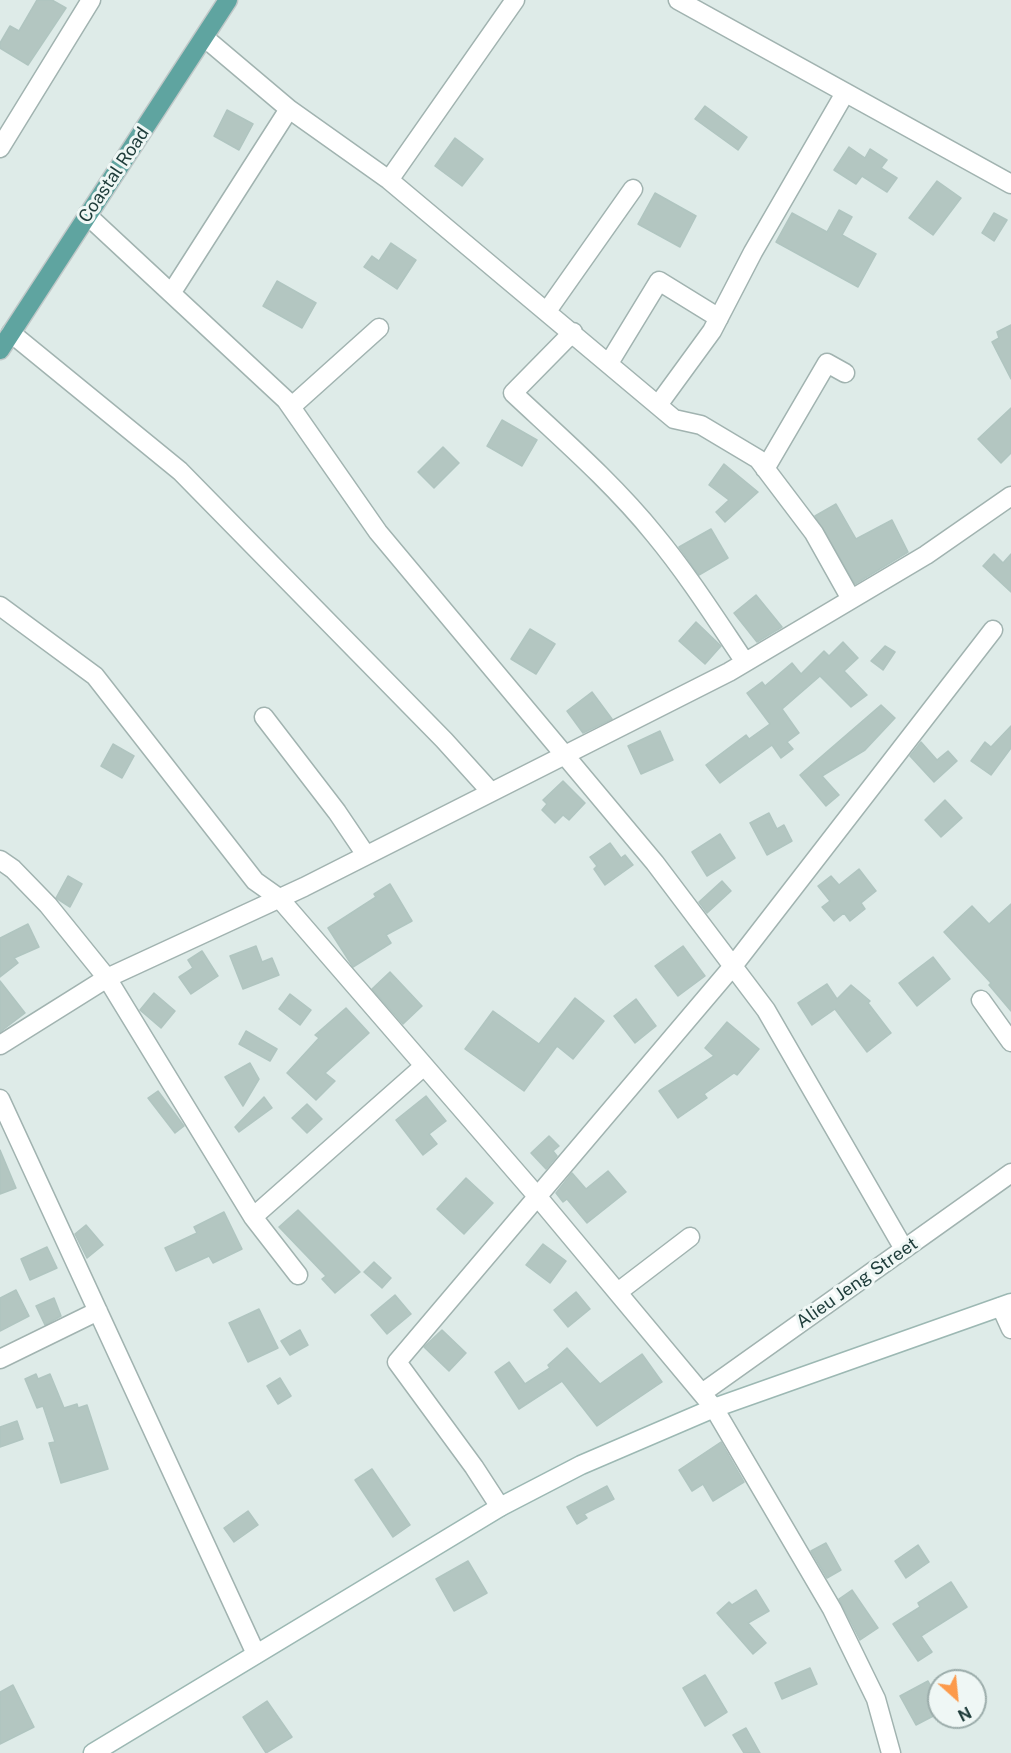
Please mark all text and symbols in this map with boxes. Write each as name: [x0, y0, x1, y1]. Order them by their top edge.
street label: Coastal Road: [74, 123, 154, 227]
street label: Alieu Jeng Street: [792, 1233, 922, 1333]
north arrow: [927, 1669, 987, 1729]
text: N: [955, 1702, 974, 1725]

